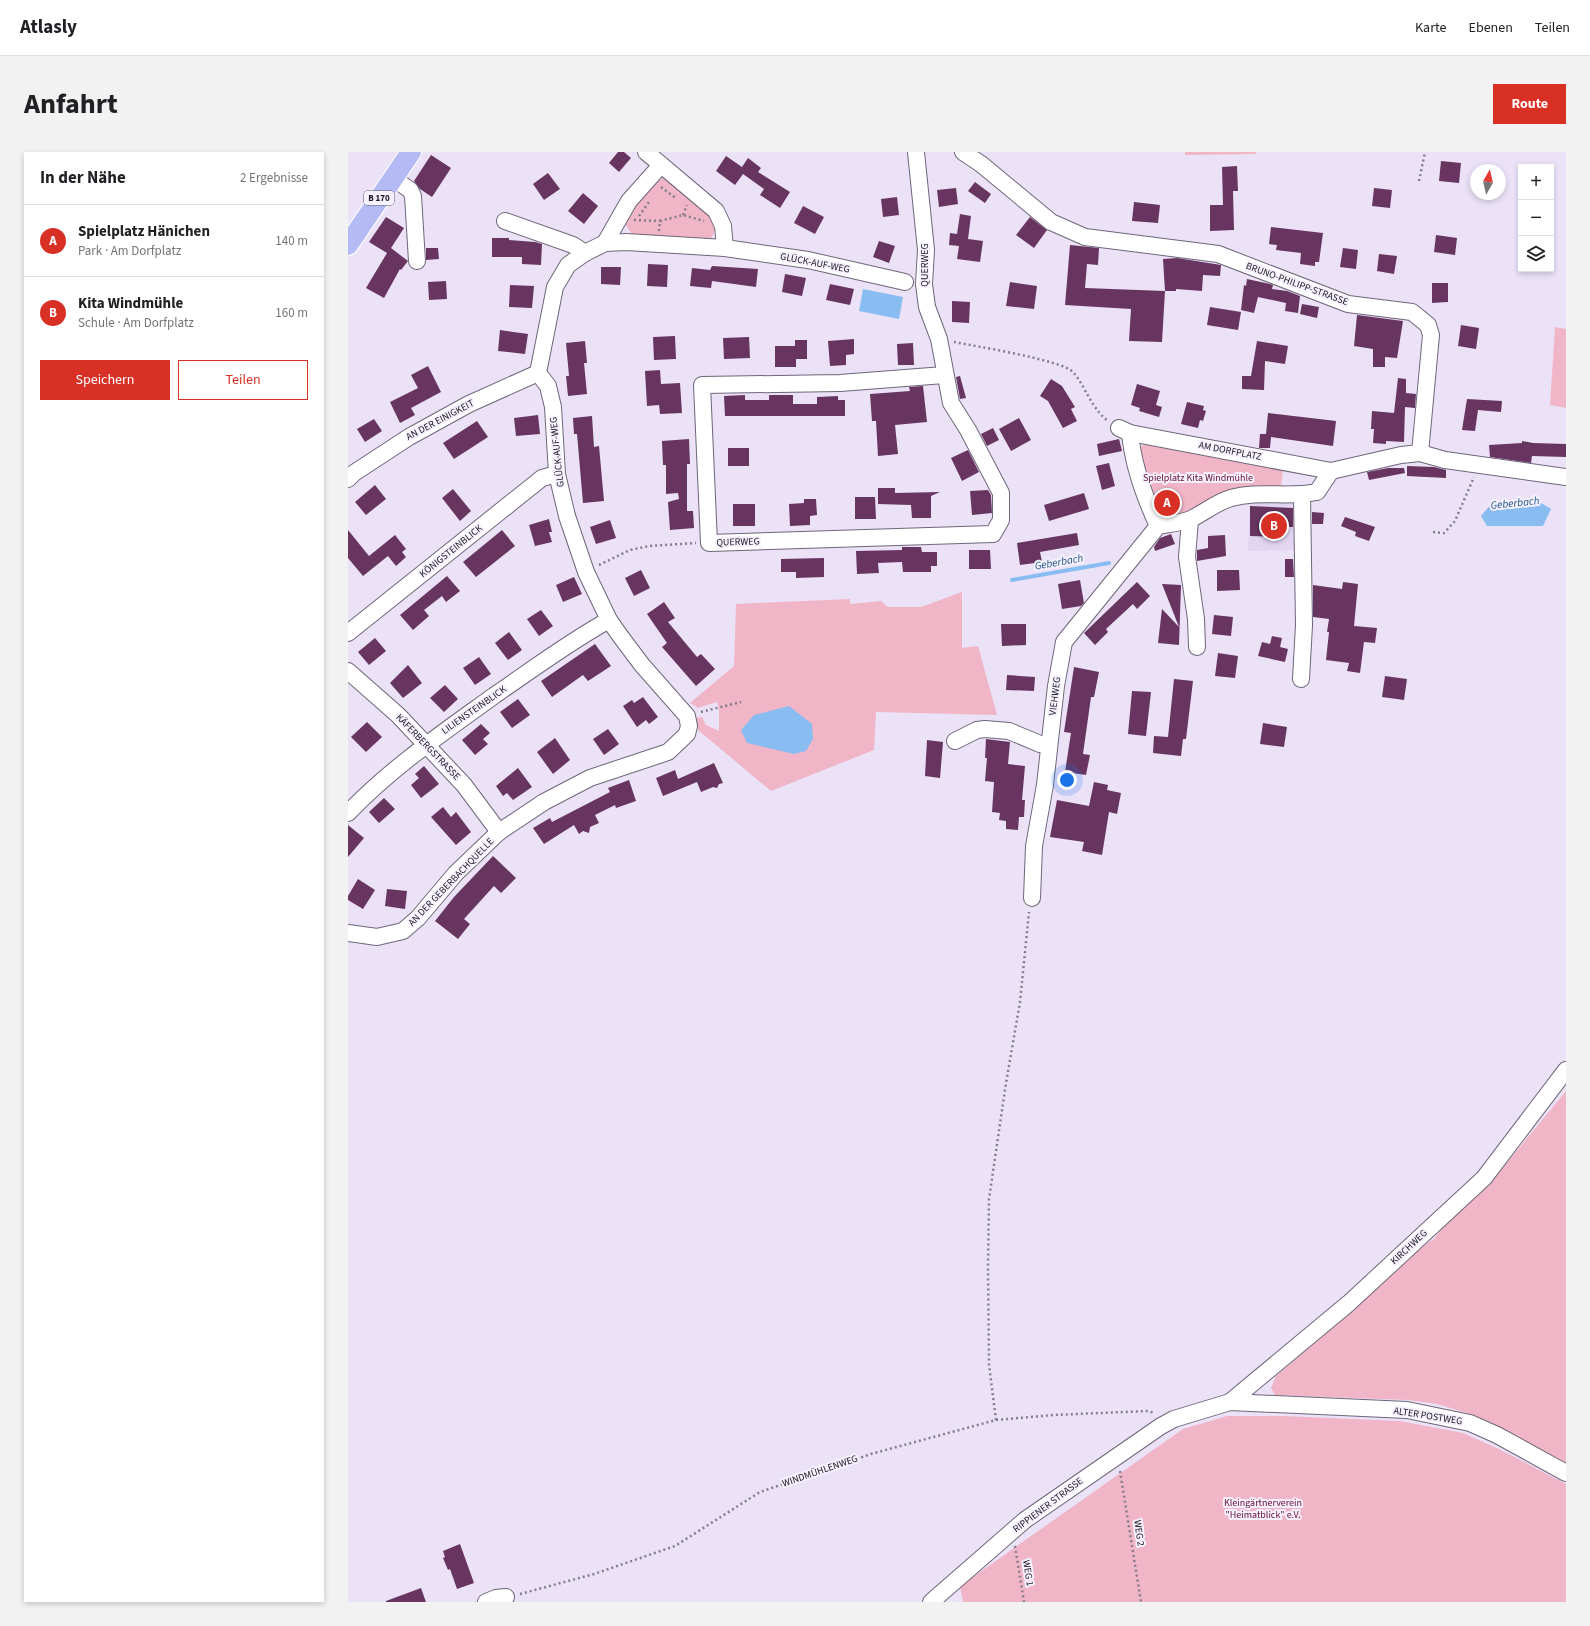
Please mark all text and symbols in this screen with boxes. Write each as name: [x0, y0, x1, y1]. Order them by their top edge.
text: Atlasly: [20, 14, 77, 41]
text: Karte: [1415, 18, 1447, 38]
text: Ebenen: [1469, 18, 1513, 38]
text: Teilen: [1535, 18, 1570, 38]
text: Anfahrt: [24, 84, 118, 124]
button: Route: [1493, 84, 1566, 124]
north arrow: [1470, 164, 1506, 200]
map controls: [1518, 164, 1554, 272]
button: +: [1518, 164, 1554, 200]
text: In der Nähe: [40, 166, 126, 190]
text: 2 Ergebnisse: [240, 169, 308, 187]
road number: B 170: [364, 191, 394, 205]
button: −: [1518, 200, 1554, 236]
text: Spielplatz Hänichen: [78, 221, 210, 242]
text: A: [49, 232, 57, 250]
text: 140 m: [275, 232, 308, 250]
button: layers: [1518, 236, 1554, 272]
text: Park · Am Dorfplatz: [78, 242, 181, 260]
street label: QUERWEG: [918, 243, 932, 287]
street label: GLÜCK-AUF-WEG: [779, 249, 851, 277]
street label: BRUNO-PHILIPP-STRASSE: [1244, 259, 1350, 309]
text: Kita Windmühle: [78, 293, 183, 314]
text: B: [49, 304, 57, 322]
text: 160 m: [275, 304, 308, 322]
text: Schule · Am Dorfplatz: [78, 314, 194, 332]
button: Speichern: [40, 360, 170, 400]
button: Teilen: [178, 360, 308, 400]
street label: AN DER EINIGKEIT: [403, 396, 477, 444]
street label: GLÜCK-AUF-WEG: [546, 416, 568, 488]
street label: AM DORFPLATZ: [1197, 438, 1263, 464]
park label: Spielplatz Kita Windmühle: [1143, 471, 1253, 485]
pin: A: [1154, 488, 1180, 518]
water label: Geberbach: [1490, 493, 1540, 513]
pin: B: [1261, 511, 1287, 541]
street label: KÖNIGSTEINBLICK: [417, 521, 486, 581]
street label: QUERWEG: [716, 534, 760, 550]
water label: Geberbach: [1034, 550, 1085, 574]
street label: VIEHWEG: [1046, 676, 1064, 716]
street label: LILIENSTEINBLICK: [439, 682, 509, 738]
street label: KÄFERBERGSTRASSE: [393, 711, 463, 783]
your location: [1057, 770, 1077, 790]
street label: AN DER GEBERBACHQUELLE: [405, 835, 497, 929]
street label: KIRCHWEG: [1388, 1226, 1430, 1268]
street label: ALTER POSTWEG: [1393, 1404, 1463, 1428]
street label: WINDMÜHLENWEG: [780, 1451, 860, 1491]
street label: RIPPIENER STRASSE: [1010, 1474, 1086, 1536]
park label: Kleingärtnerverein "Heimatblick" e.V.: [1224, 1496, 1302, 1522]
street label: WEG 2: [1130, 1519, 1148, 1547]
street label: WEG 1: [1019, 1559, 1037, 1587]

